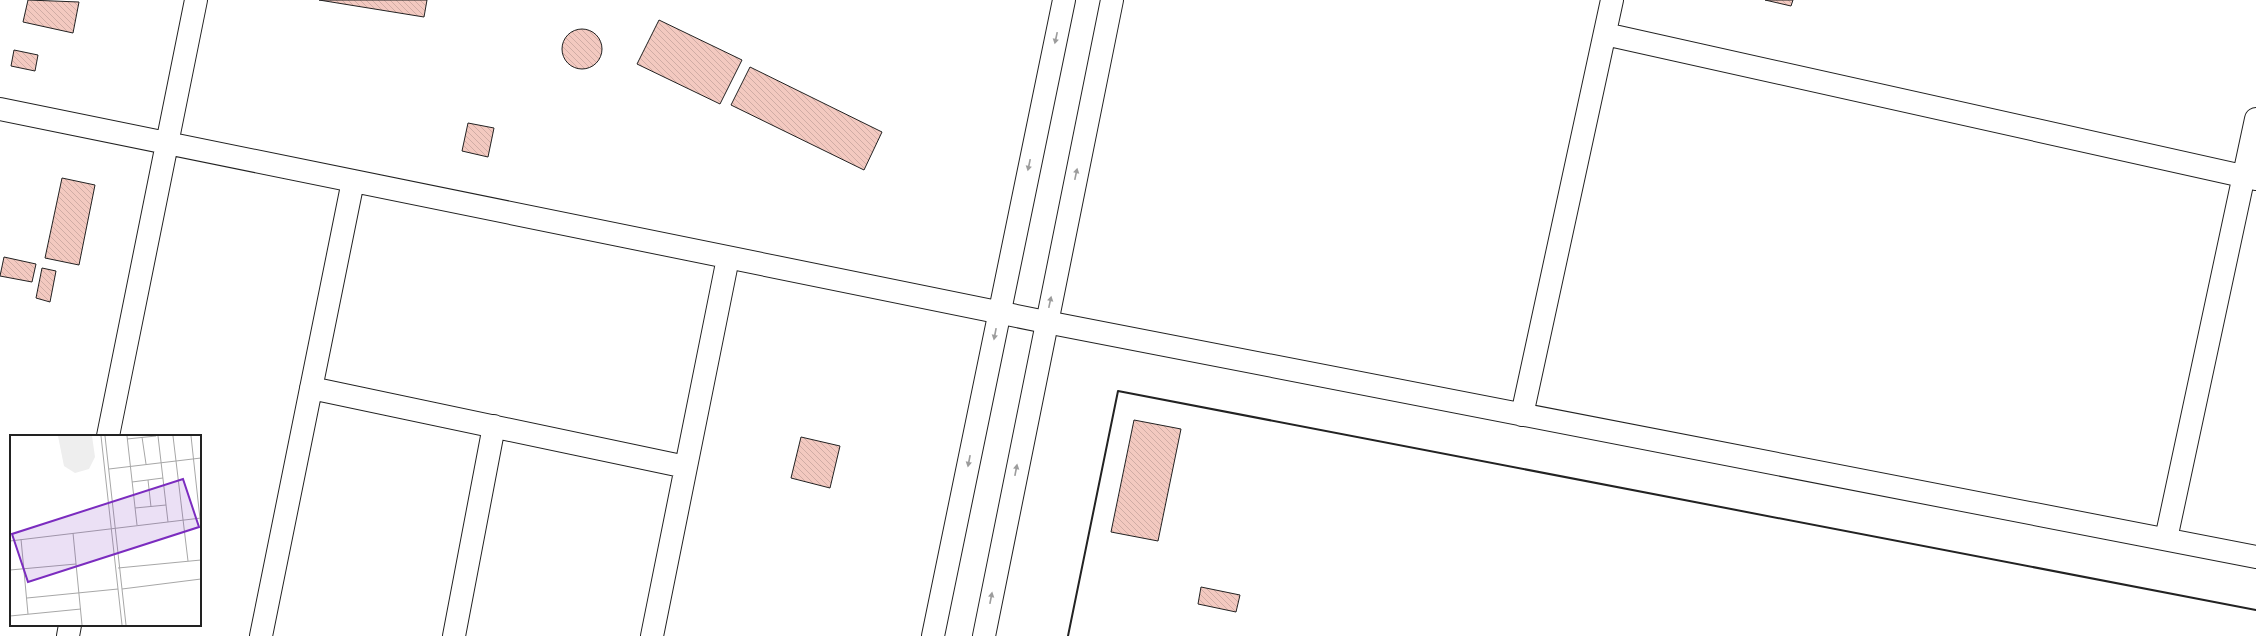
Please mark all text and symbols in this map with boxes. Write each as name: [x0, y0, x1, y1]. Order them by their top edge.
one-way arrow: [1052, 32, 1058, 44]
one-way arrow: [1026, 159, 1032, 172]
one-way arrow: [1074, 168, 1080, 180]
one-way arrow: [1047, 295, 1053, 308]
one-way arrow: [991, 328, 997, 340]
inset map: [10, 435, 201, 626]
one-way arrow: [965, 455, 971, 467]
one-way arrow: [1014, 464, 1020, 476]
one-way arrow: [989, 592, 995, 604]

